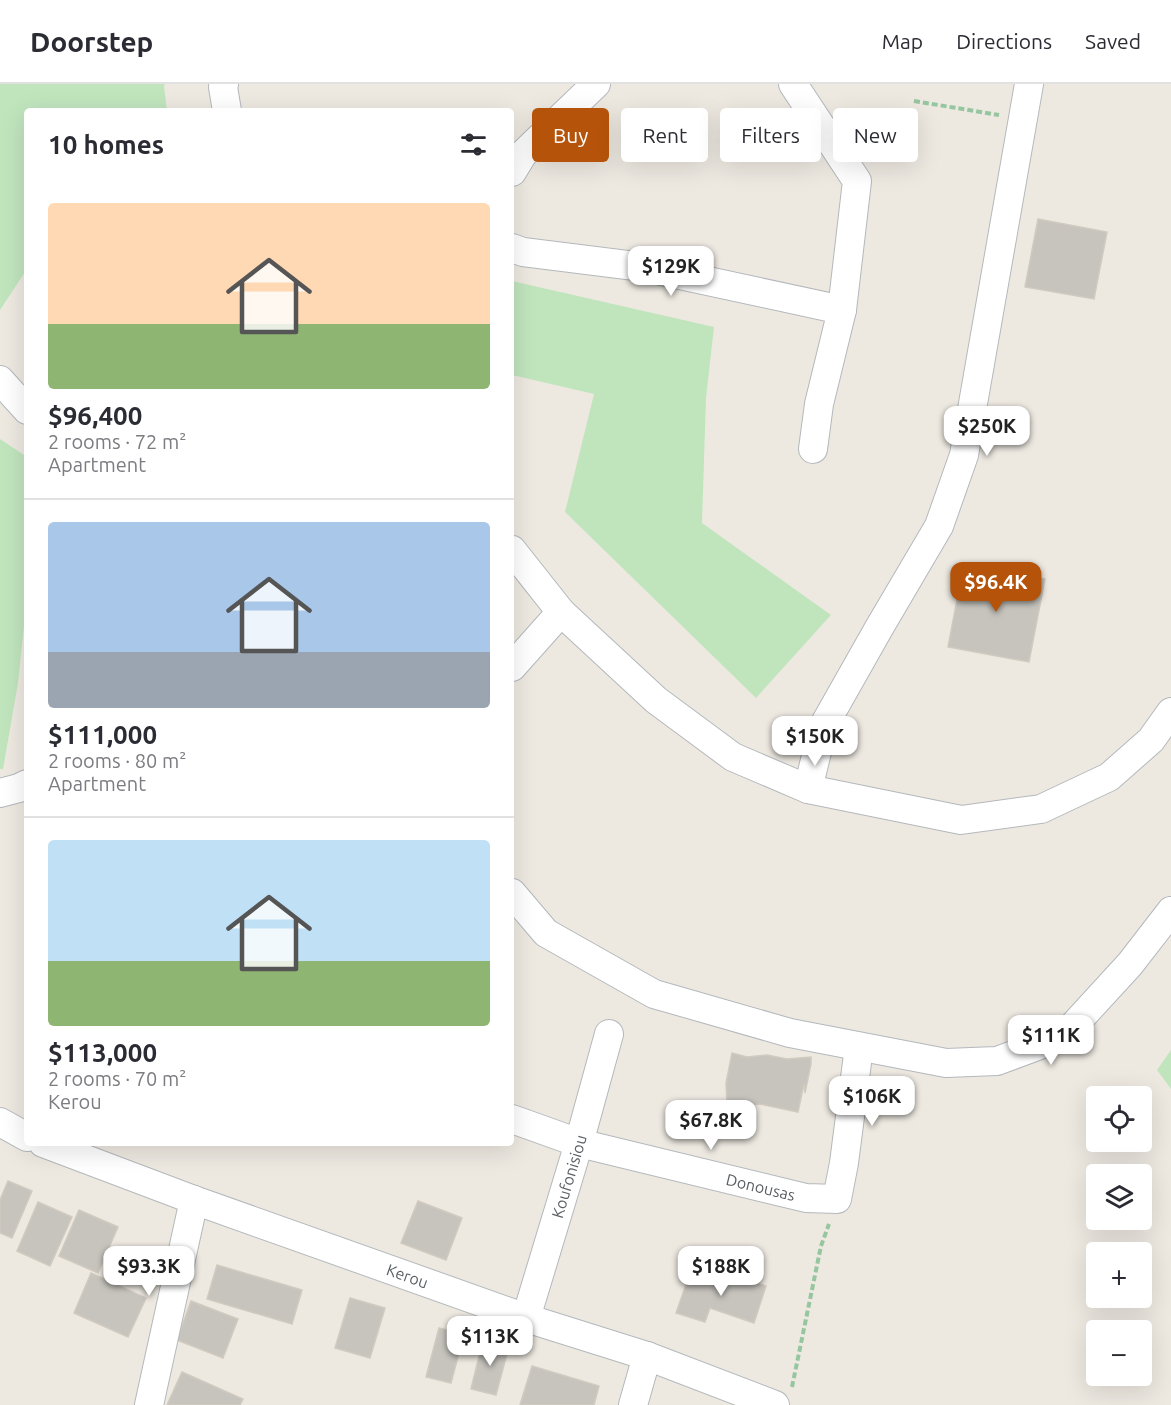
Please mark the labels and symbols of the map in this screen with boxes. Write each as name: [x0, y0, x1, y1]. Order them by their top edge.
pin: $129K: [629, 246, 713, 297]
pin: $250K: [945, 406, 1029, 457]
pin: $96.4K: [947, 562, 1045, 613]
pin: $150K: [773, 716, 857, 767]
pin: $111K: [1009, 1015, 1093, 1066]
pin: $106K: [830, 1076, 914, 1127]
pin: $67.8K: [662, 1100, 760, 1151]
street label: Koufonisiou: [548, 1133, 590, 1220]
street label: Donousas: [724, 1170, 797, 1204]
pin: $93.3K: [100, 1246, 198, 1297]
pin: $188K: [679, 1246, 763, 1297]
street label: Kerou: [384, 1260, 431, 1292]
pin: $113K: [448, 1316, 532, 1367]

